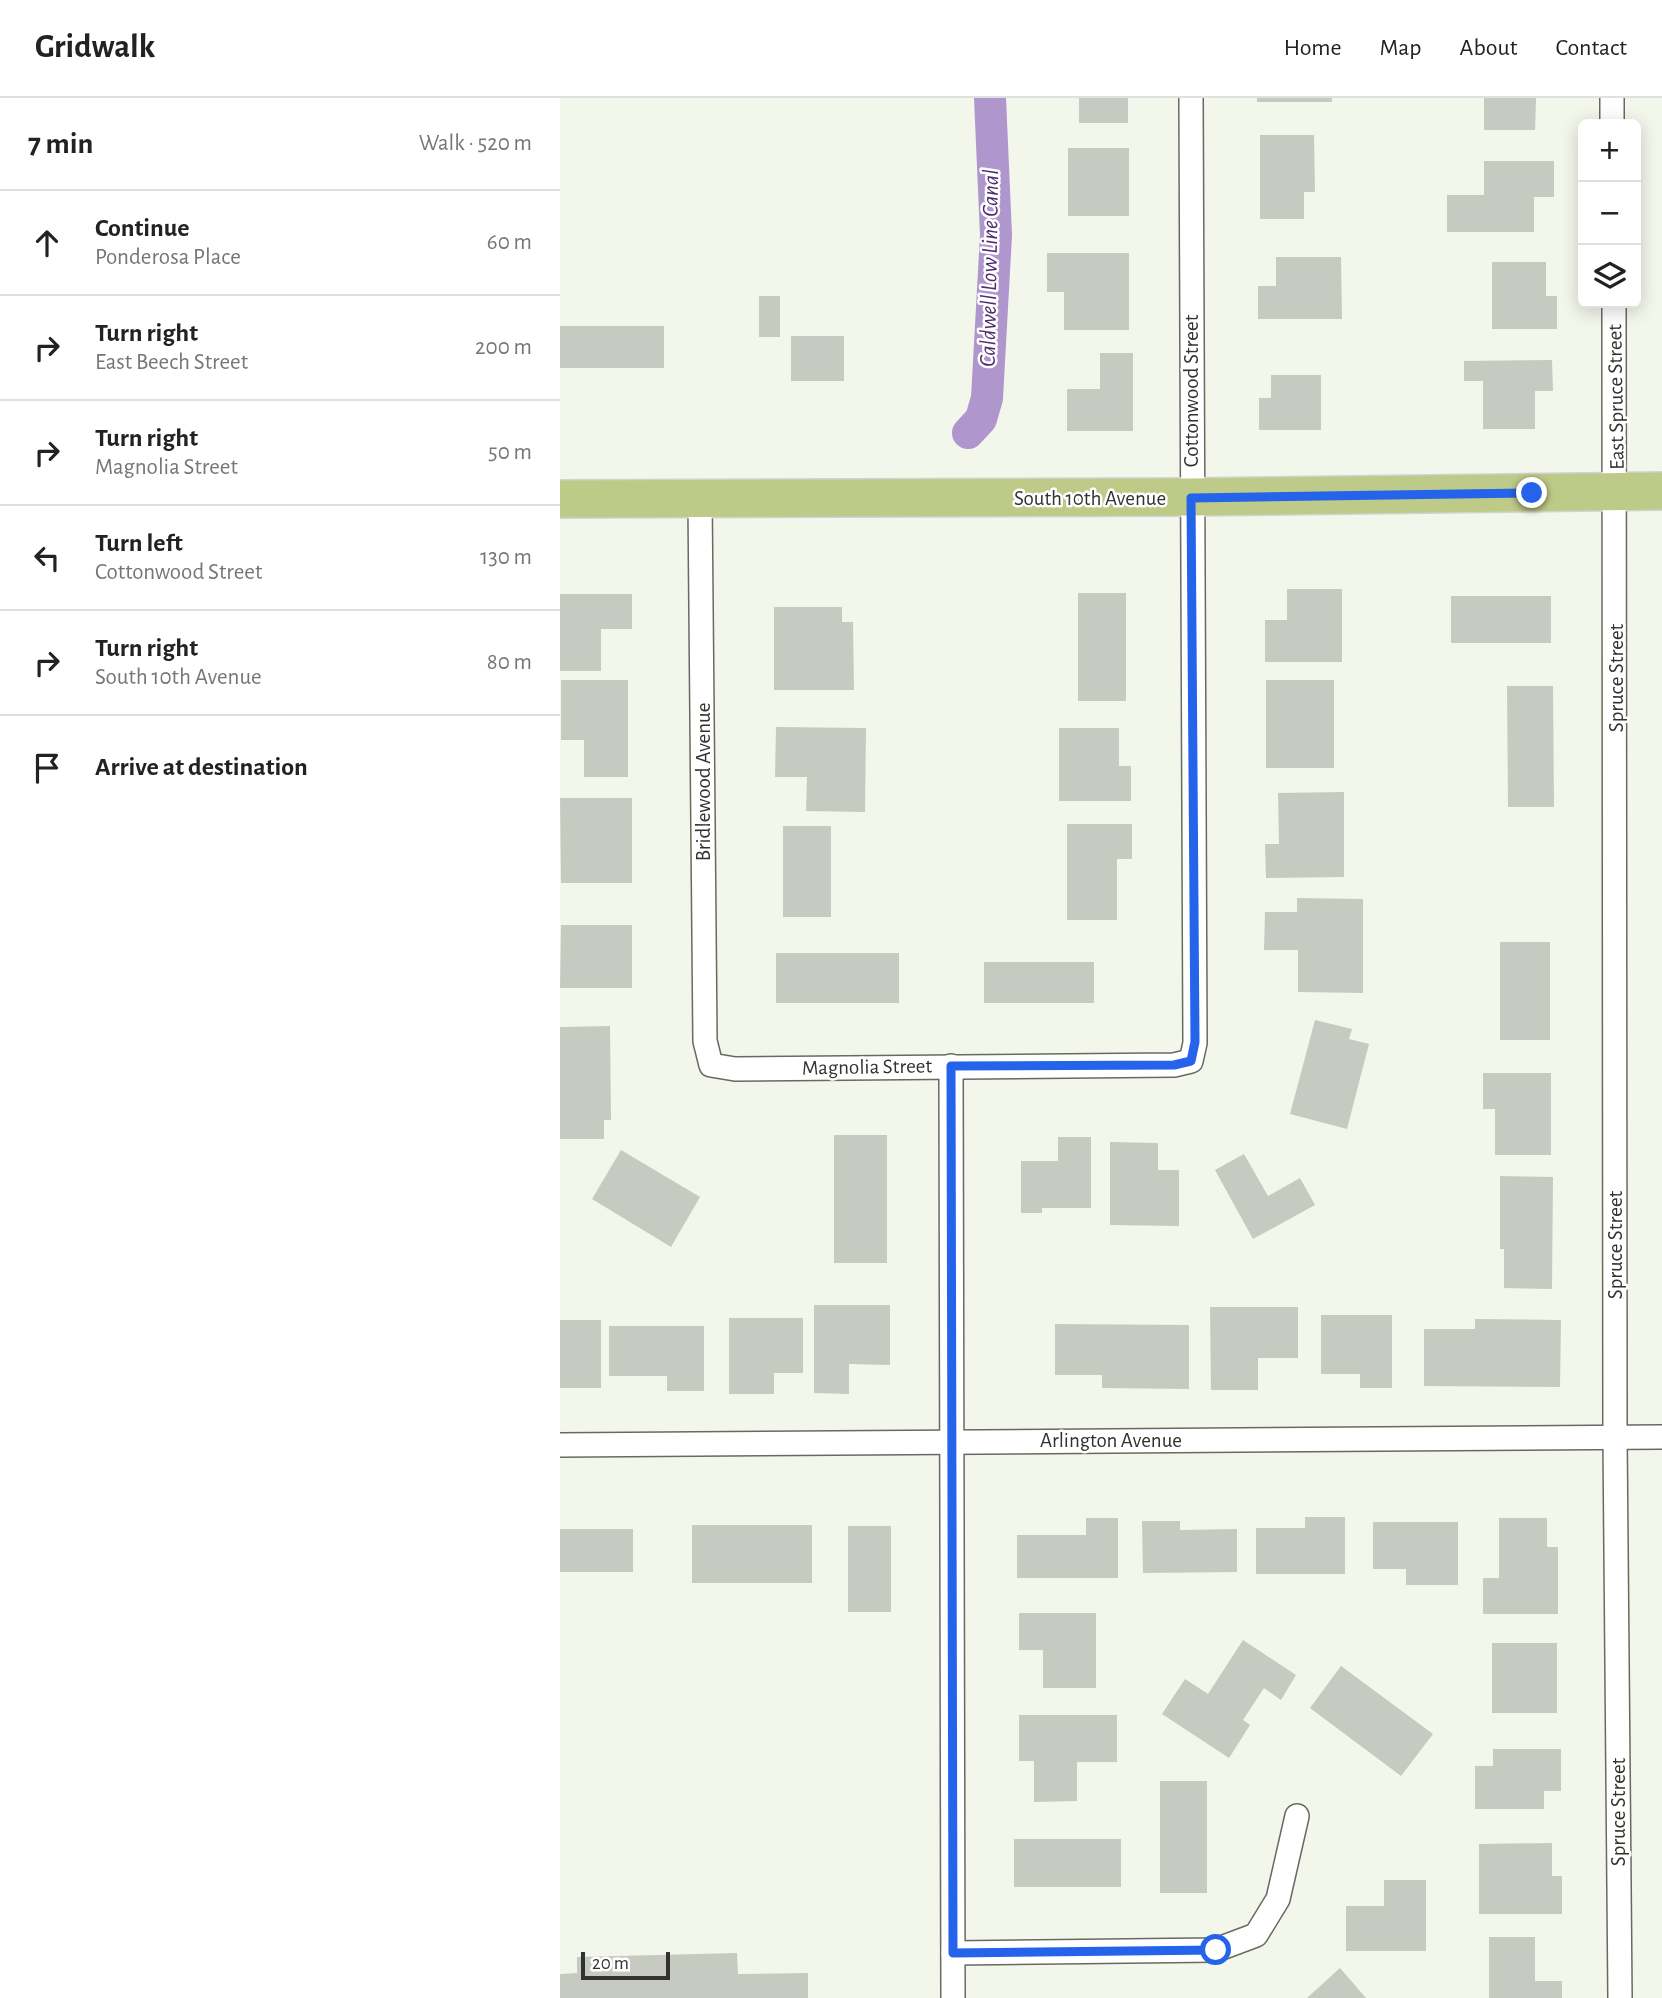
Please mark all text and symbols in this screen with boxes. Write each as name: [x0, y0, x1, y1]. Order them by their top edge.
text: Gridwalk: [35, 31, 155, 64]
text: Home: [1284, 36, 1342, 60]
text: Map: [1380, 36, 1422, 60]
text: About: [1460, 36, 1517, 60]
text: Contact: [1555, 36, 1627, 60]
map controls: [1578, 119, 1641, 308]
button: +: [1578, 119, 1641, 182]
text: 7 min: [28, 129, 93, 159]
text: Walk · 520 m: [419, 132, 532, 155]
water label: Caldwell Low Line Canal: [977, 169, 1003, 367]
button: −: [1578, 182, 1641, 245]
text: Continue: [95, 215, 190, 241]
icon: ahead: [28, 224, 66, 262]
text: 60 m: [487, 231, 532, 254]
button: layers: [1578, 245, 1641, 308]
text: Ponderosa Place: [95, 246, 241, 269]
street label: Cottonwood Street: [1181, 314, 1202, 467]
text: Turn right: [95, 320, 198, 346]
street label: East Spruce Street: [1604, 324, 1628, 470]
icon: right: [28, 329, 66, 367]
text: 200 m: [475, 336, 532, 359]
text: East Beech Street: [95, 351, 248, 374]
text: Turn right: [95, 425, 198, 451]
icon: right: [28, 434, 66, 472]
text: 50 m: [488, 441, 532, 464]
text: Magnolia Street: [95, 456, 238, 479]
route end: [1516, 477, 1547, 508]
street label: South 10th Avenue: [1014, 488, 1166, 509]
text: Turn left: [95, 530, 183, 556]
icon: left: [28, 539, 66, 577]
text: 130 m: [480, 546, 532, 569]
text: Cottonwood Street: [95, 561, 262, 584]
street label: Spruce Street: [1606, 623, 1627, 732]
text: Turn right: [95, 635, 198, 661]
icon: right: [28, 644, 66, 682]
text: 80 m: [487, 651, 532, 674]
text: South 10th Avenue: [95, 666, 262, 689]
street label: Bridlewood Avenue: [693, 703, 714, 861]
icon: arrive: [28, 749, 66, 787]
text: Arrive at destination: [95, 754, 308, 780]
street label: Magnolia Street: [802, 1055, 933, 1079]
street label: Spruce Street: [1605, 1190, 1626, 1299]
street label: Arlington Avenue: [1040, 1430, 1182, 1451]
street label: Spruce Street: [1608, 1757, 1629, 1866]
route start: [1200, 1934, 1231, 1965]
scale bar: [581, 1949, 670, 1981]
text: 20 m: [592, 1954, 629, 1973]

